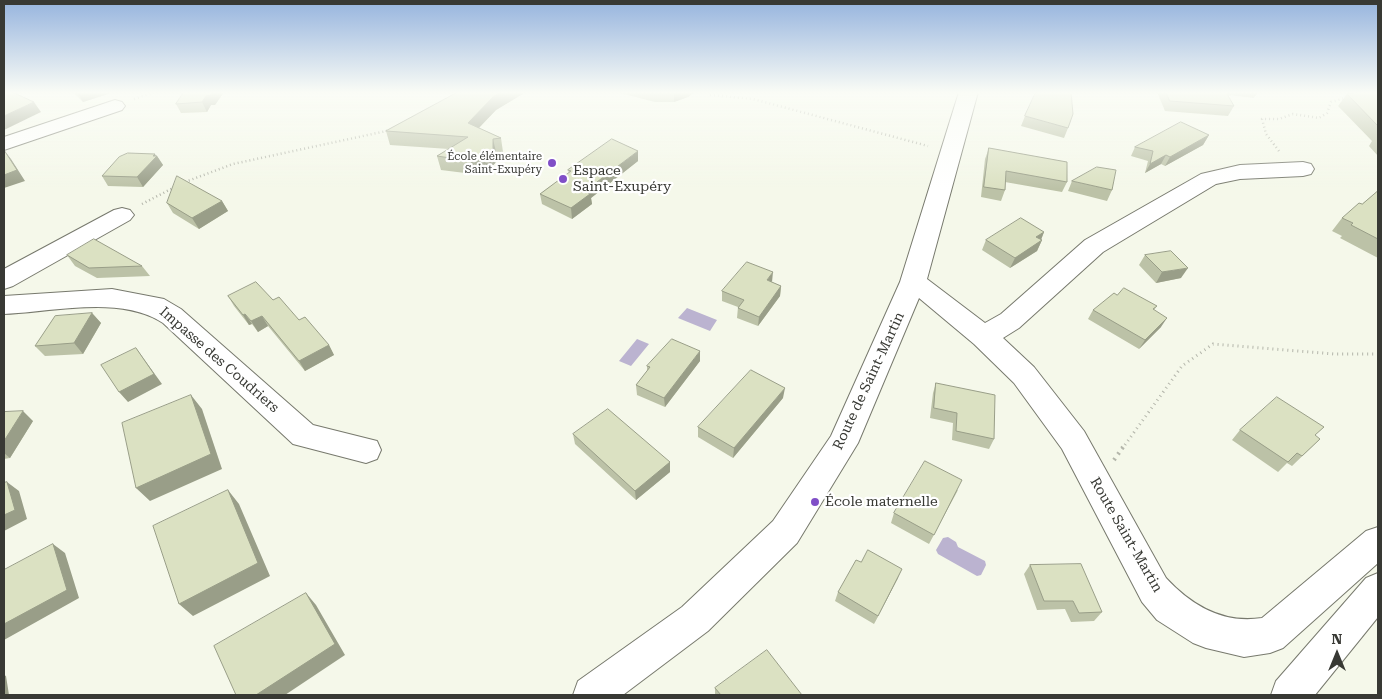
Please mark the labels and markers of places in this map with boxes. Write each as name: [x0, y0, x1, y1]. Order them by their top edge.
place label: École élémentaire Saint-Exupéry: [447, 150, 542, 176]
marker: École élémentaire Saint-Exupéry: [546, 157, 558, 169]
place label: Espace Saint-Exupéry: [573, 163, 671, 196]
marker: Espace Saint-Exupéry: [557, 173, 569, 185]
place label: École maternelle: [825, 494, 938, 510]
marker: École maternelle: [809, 496, 821, 508]

